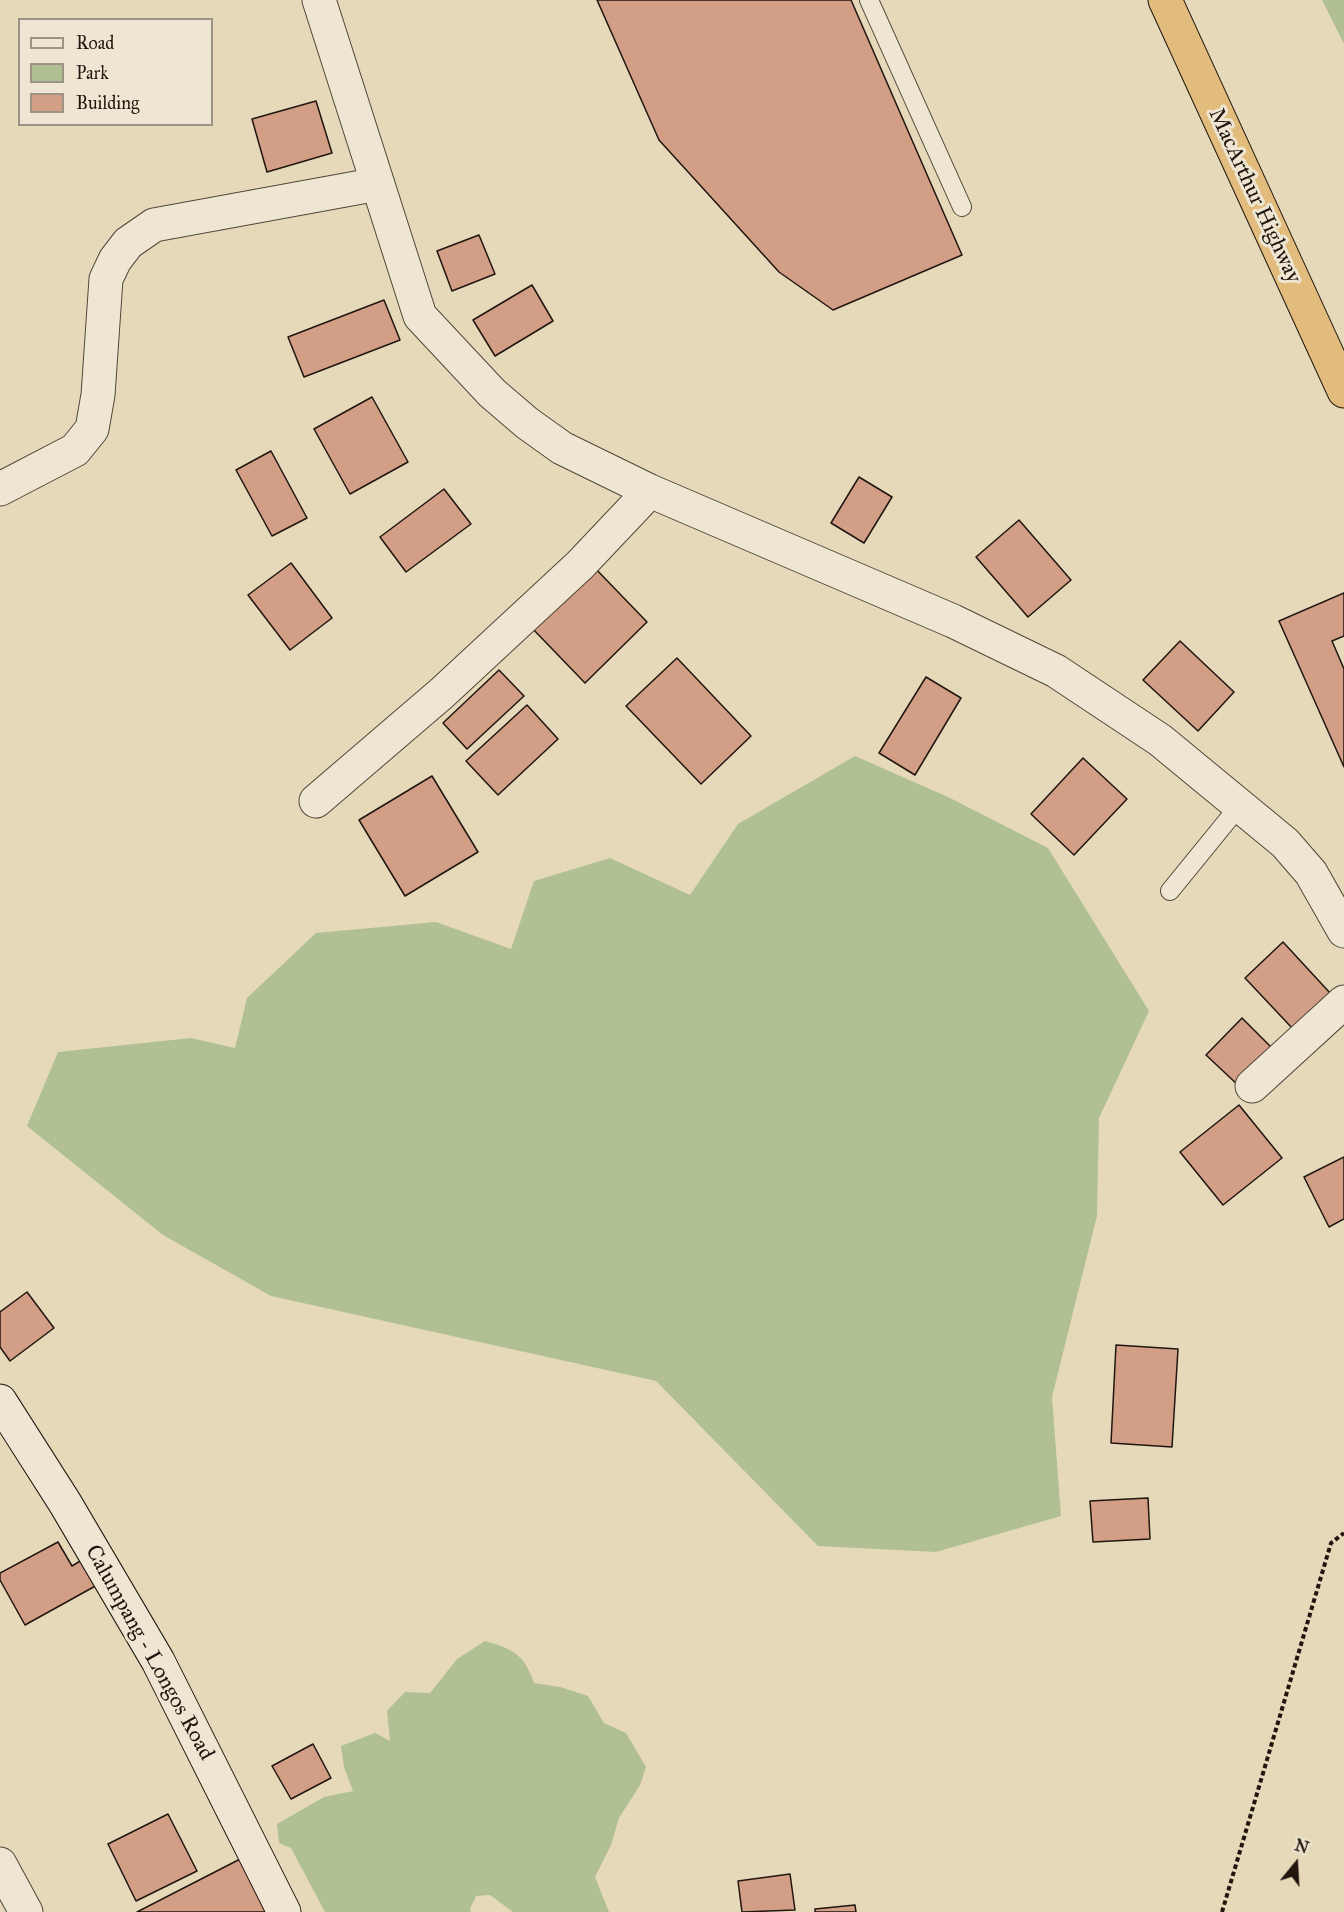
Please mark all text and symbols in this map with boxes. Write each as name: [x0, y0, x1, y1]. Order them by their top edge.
legend: [18, 18, 213, 126]
text: Road: [76, 32, 114, 54]
text: Park: [76, 62, 109, 84]
text: Building: [76, 92, 139, 114]
street label: MacArthur Highway: [1202, 104, 1306, 288]
street label: Calumpang - Longos Road: [79, 1541, 219, 1765]
north arrow: [1266, 1834, 1326, 1894]
text: N: [1292, 1835, 1311, 1858]

